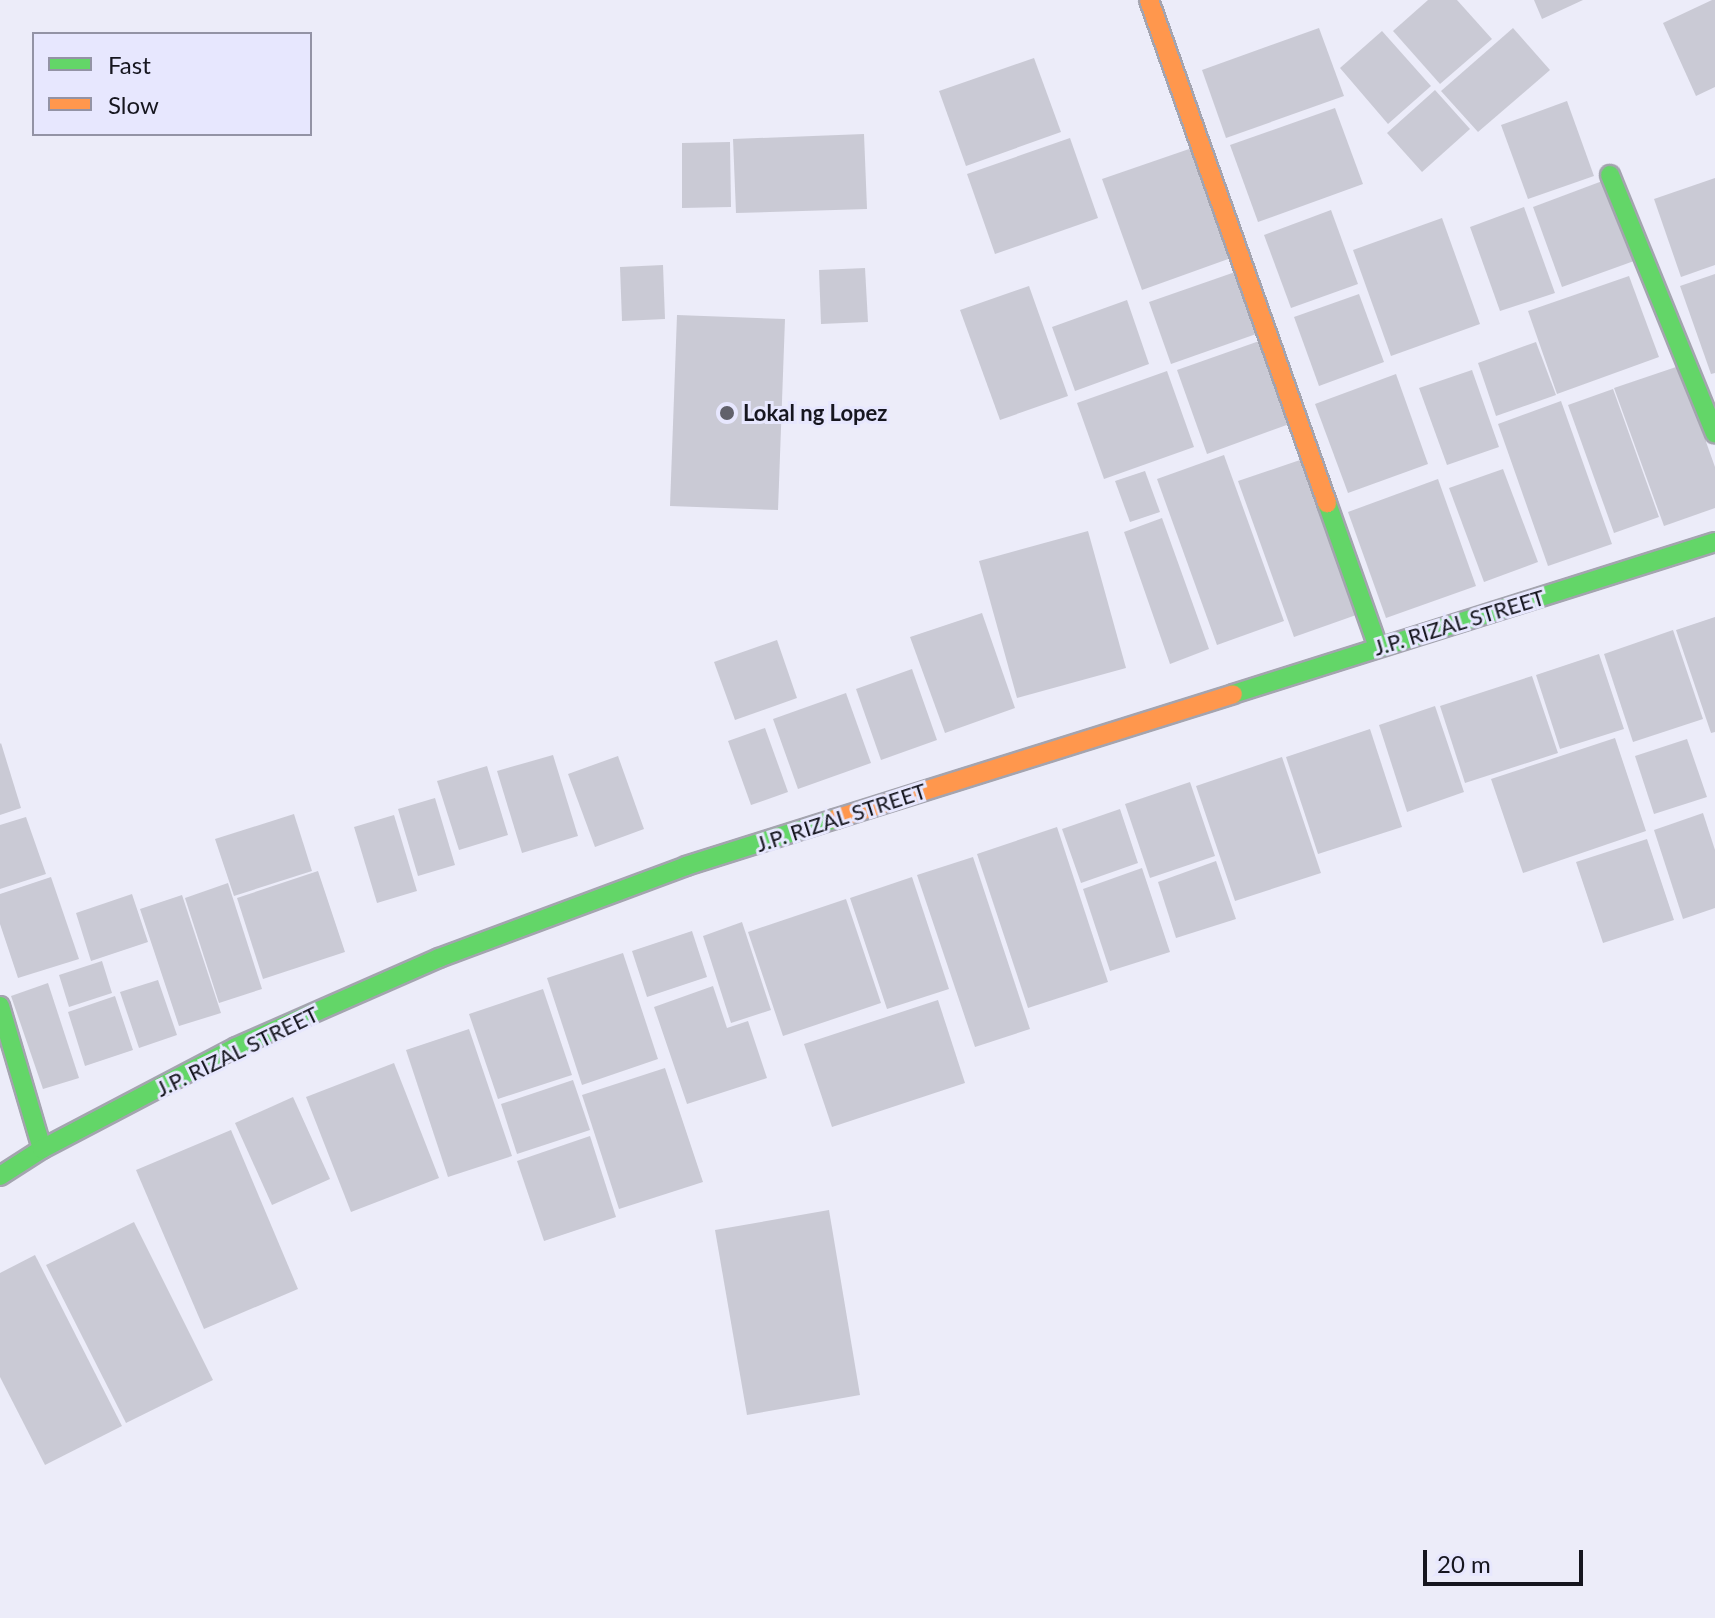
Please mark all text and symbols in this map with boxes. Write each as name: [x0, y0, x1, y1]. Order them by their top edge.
legend: [32, 32, 312, 136]
text: Fast: [108, 50, 151, 79]
text: Slow: [108, 90, 159, 119]
place label: Lokal ng Lopez: [743, 400, 887, 426]
marker: Lokal ng Lopez: [718, 404, 736, 422]
street label: J.P. RIZAL STREET: [1370, 583, 1548, 661]
street label: J.P. RIZAL STREET: [752, 777, 930, 857]
street label: J.P. RIZAL STREET: [151, 1000, 323, 1102]
scale bar: [1427, 1534, 1587, 1584]
text: 20 m: [1437, 1549, 1491, 1578]

